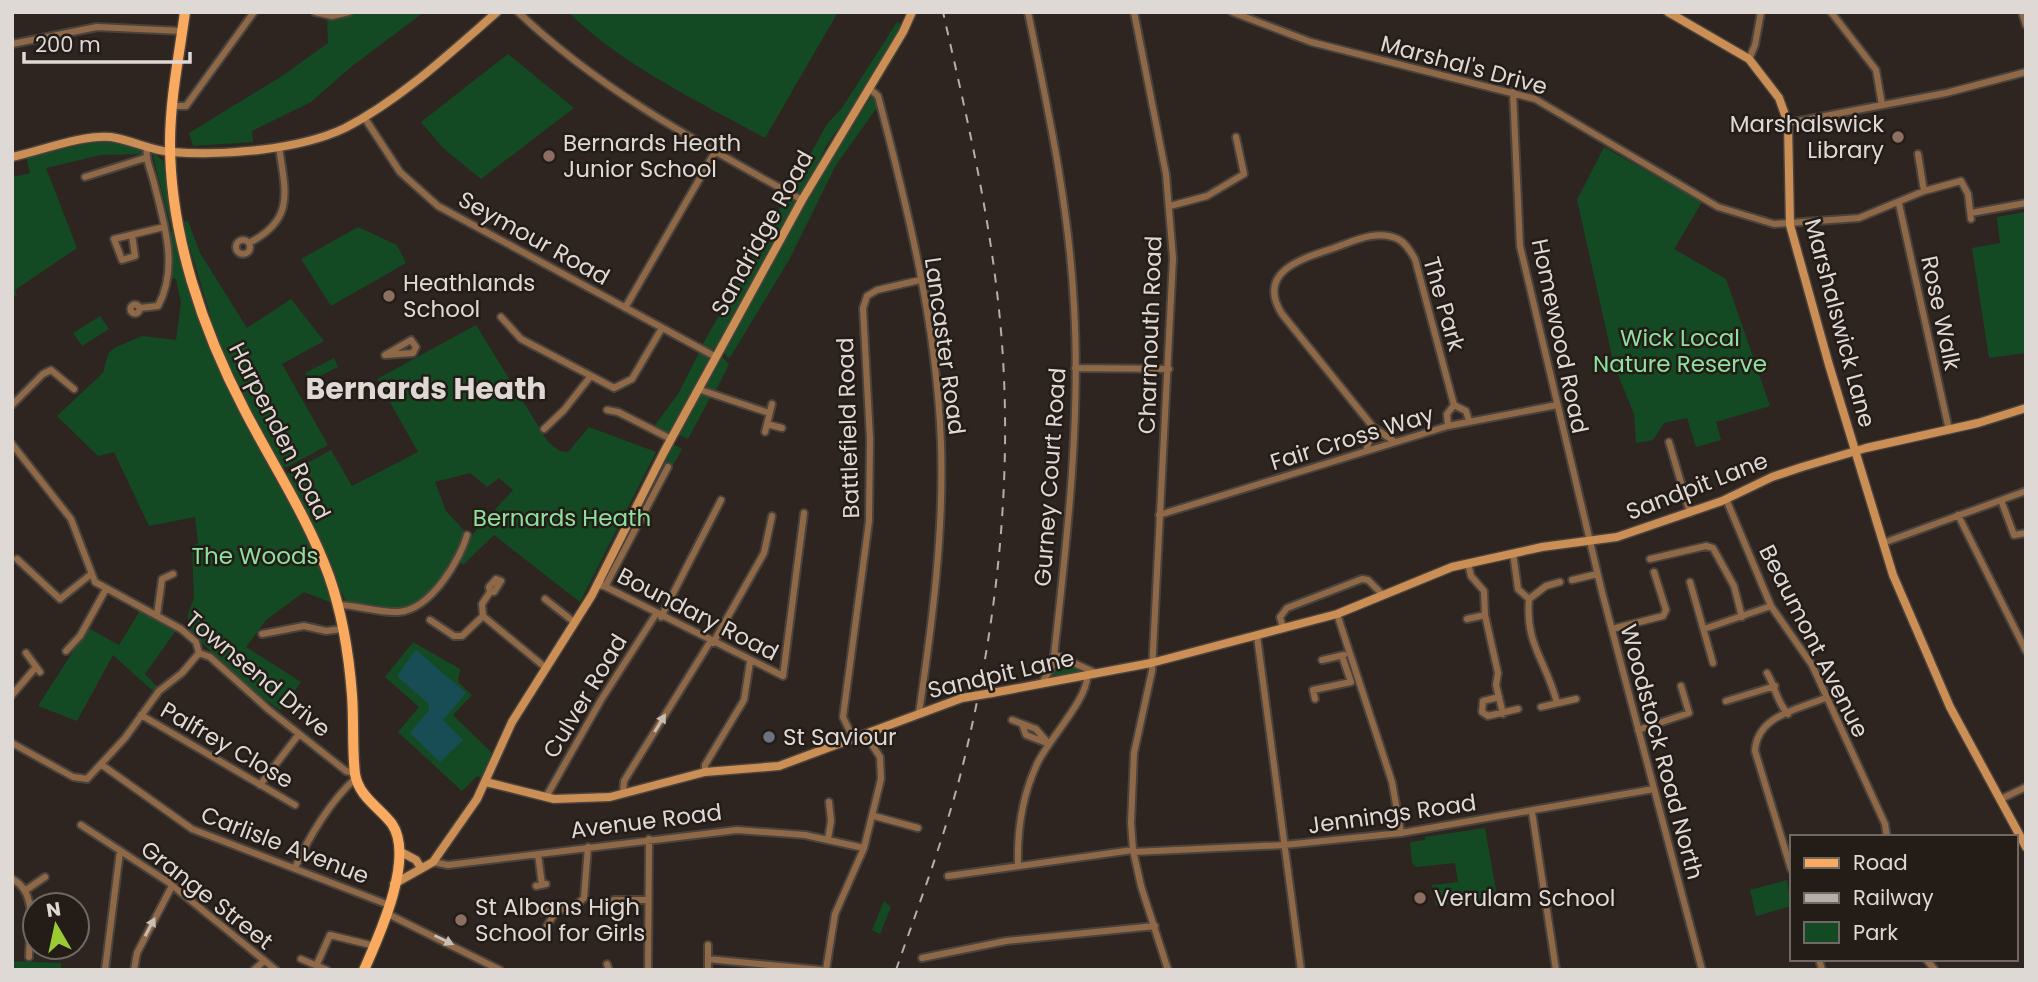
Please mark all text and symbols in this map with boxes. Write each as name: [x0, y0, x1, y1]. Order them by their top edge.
scale bar: [24, 21, 191, 65]
street label: Marshal's Drive: [1377, 27, 1551, 103]
text: 200 m: [35, 30, 101, 59]
place label: Marshalswick Library: [1730, 108, 1884, 166]
place label: Bernards Heath Junior School: [563, 127, 741, 185]
marker: Marshalswick Library: [1890, 129, 1906, 145]
street label: Sandridge Road: [703, 144, 821, 322]
marker: Bernards Heath Junior School: [541, 148, 557, 164]
street label: Seymour Road: [453, 183, 615, 293]
street label: Marshalswick Lane: [1797, 215, 1883, 431]
street label: Charmouth Road: [1131, 235, 1169, 435]
street label: Homewood Road: [1524, 236, 1596, 436]
street label: The Park: [1415, 253, 1473, 355]
street label: Rose Walk: [1913, 253, 1969, 374]
street label: Lancaster Road: [917, 255, 973, 437]
place label: Heathlands School: [403, 267, 535, 325]
marker: Heathlands School: [381, 288, 397, 304]
park label: Wick Local Nature Reserve: [1593, 322, 1767, 380]
street label: Harpenden Road: [221, 337, 339, 525]
street label: Battlefield Road: [829, 337, 867, 519]
street label: Gurney Court Road: [1026, 366, 1074, 588]
district label: Bernards Heath: [305, 367, 547, 410]
street label: Fair Cross Way: [1266, 398, 1438, 478]
street label: Sandpit Lane: [1621, 444, 1773, 528]
park label: Bernards Heath: [473, 502, 651, 534]
street label: Beaumont Avenue: [1751, 539, 1877, 743]
park label: The Woods: [191, 540, 319, 572]
street label: Boundary Road: [612, 560, 784, 668]
street label: Townsend Drive: [178, 604, 338, 744]
street label: Woodstock Road North: [1613, 621, 1711, 883]
street label: Culver Road: [535, 628, 635, 764]
street label: Sandpit Lane: [925, 642, 1077, 706]
street label: Palfrey Close: [155, 694, 299, 796]
one-way arrow: [654, 714, 667, 733]
place label: St Saviour: [783, 721, 897, 753]
marker: St Saviour: [761, 729, 777, 745]
street label: Jennings Road: [1306, 786, 1478, 842]
street label: Avenue Road: [568, 796, 724, 846]
street label: Carlisle Avenue: [196, 798, 374, 892]
street label: Grange Street: [134, 833, 280, 957]
legend: [1790, 835, 2017, 961]
text: Road: [1853, 848, 1908, 877]
place label: Verulam School: [1434, 882, 1615, 914]
text: Railway: [1853, 883, 1934, 912]
marker: Verulam School: [1412, 890, 1428, 906]
north arrow: [21, 891, 91, 961]
place label: St Albans High School for Girls: [475, 891, 645, 949]
text: N: [44, 895, 63, 924]
marker: St Albans High School for Girls: [453, 912, 469, 928]
one-way arrow: [144, 917, 156, 937]
text: Park: [1853, 918, 1898, 947]
one-way arrow: [434, 935, 454, 946]

